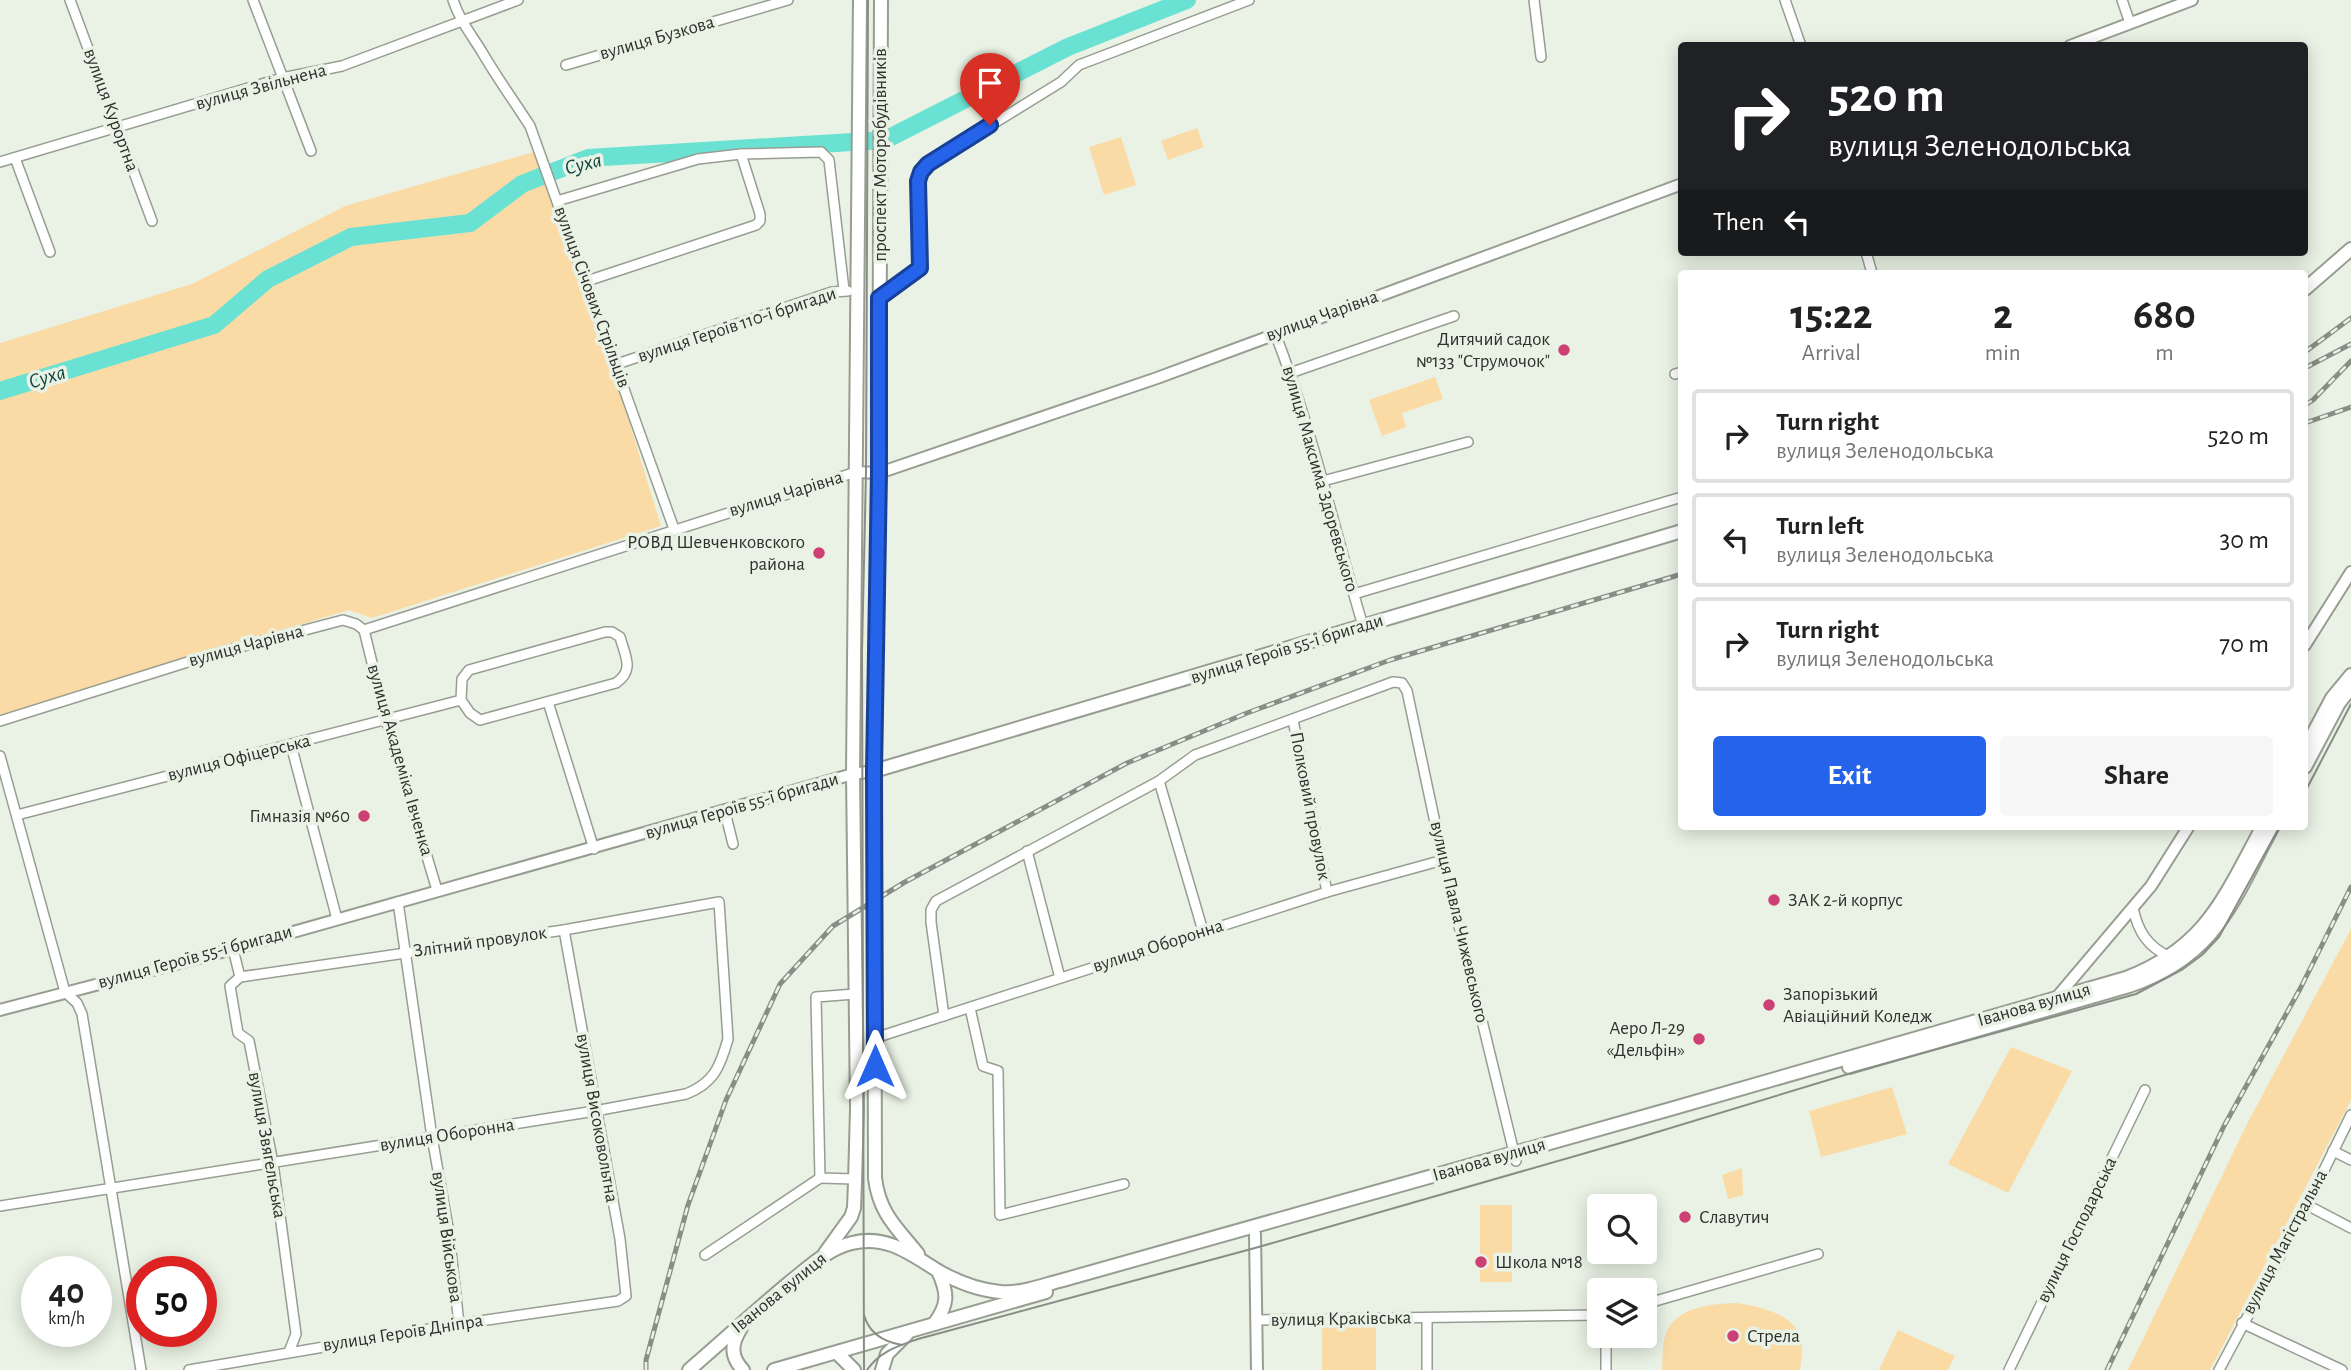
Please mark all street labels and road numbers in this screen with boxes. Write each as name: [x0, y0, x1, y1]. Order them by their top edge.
street label: вулиця Бузкова: [597, 12, 717, 63]
street label: вулиця Курортна: [80, 46, 142, 175]
street label: проспект Моторобудівників: [871, 48, 890, 262]
street label: вулиця Звільнена: [194, 60, 329, 114]
street label: вулиця Січових Стрільців: [550, 204, 634, 390]
street label: вулиця Героїв 110-ї бригади: [635, 284, 839, 366]
street label: вулиця Чарівна: [1263, 287, 1381, 345]
street label: вулиця Максима Здоревського: [1279, 364, 1361, 594]
street label: вулиця Чарівна: [727, 468, 845, 520]
street label: вулиця Героїв 55-ї бригади: [1188, 611, 1386, 687]
street label: вулиця Чарівна: [187, 621, 306, 670]
street label: вулиця Академіка Івченка: [364, 662, 437, 858]
street label: Полковий провулок: [1286, 730, 1334, 882]
street label: вулиця Офіцерська: [166, 731, 313, 785]
street label: вулиця Героїв 55-ї бригади: [643, 769, 841, 843]
street label: вулиця Павла Чижевського: [1427, 819, 1491, 1025]
street label: вулиця Оборонна: [1090, 916, 1226, 976]
street label: вулиця Героїв 55-ї бригади: [96, 922, 294, 992]
street label: Злітний провулок: [412, 923, 548, 961]
street label: Іванова вулиця: [1975, 980, 2093, 1030]
street label: вулиця Високовольтна: [573, 1032, 621, 1204]
street label: вулиця Звягельська: [245, 1070, 289, 1220]
street label: вулиця Оборонна: [378, 1115, 516, 1155]
street label: Іванова вулиця: [1430, 1135, 1548, 1185]
street label: вулиця Господарська: [2034, 1154, 2121, 1306]
street label: вулиця Магістральна: [2239, 1166, 2331, 1317]
street label: вулиця Військова: [428, 1170, 466, 1304]
street label: Іванова вулиця: [728, 1249, 830, 1337]
street label: вулиця Краківська: [1271, 1308, 1412, 1330]
street label: вулиця Героїв Дніпра: [321, 1311, 485, 1355]

